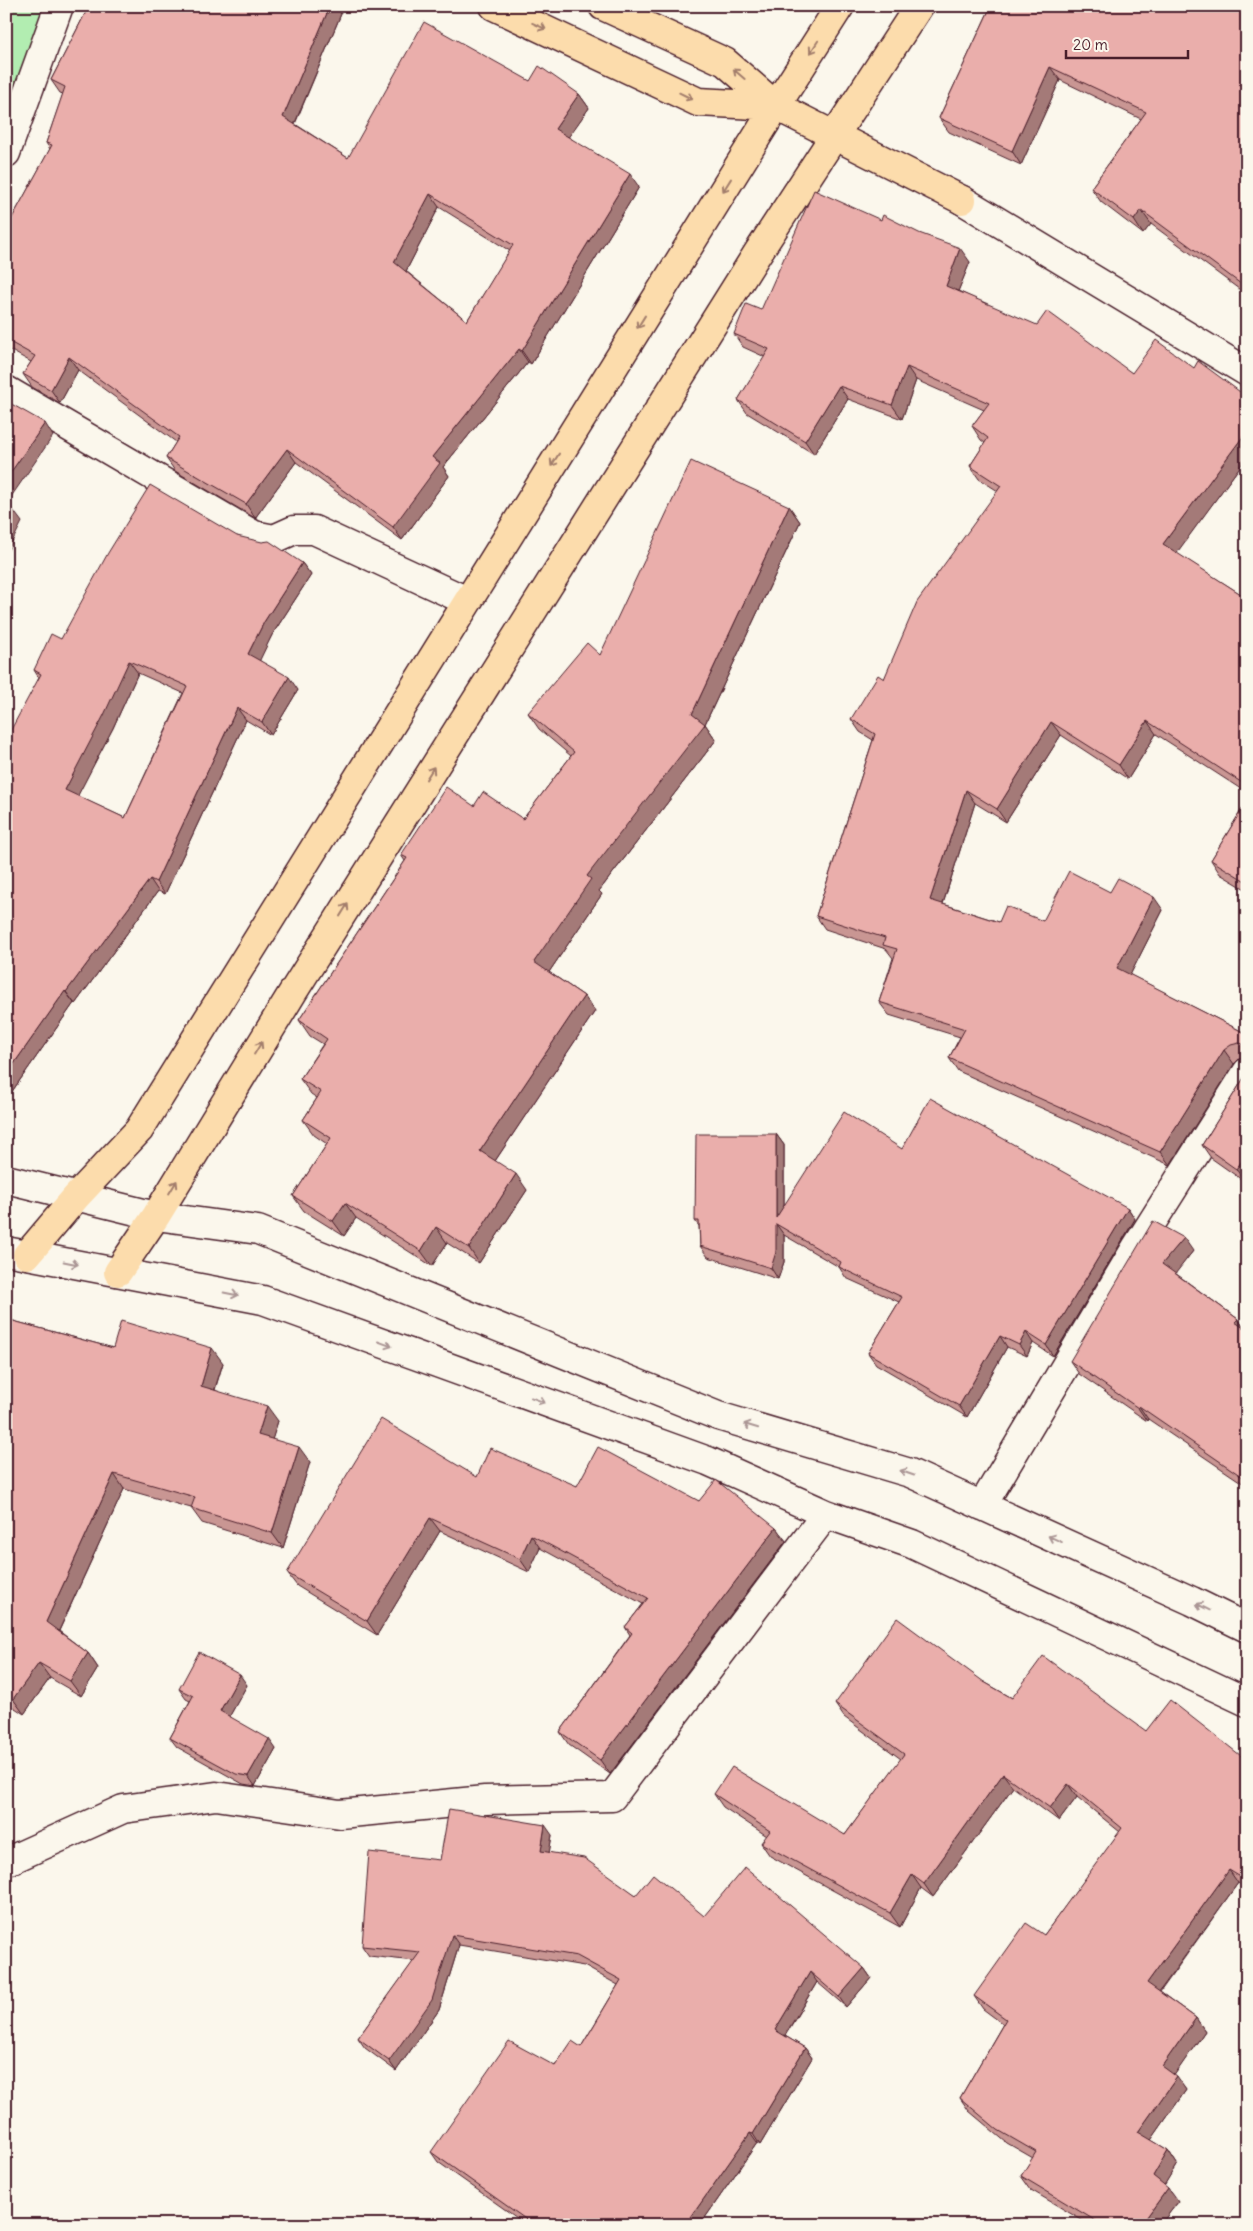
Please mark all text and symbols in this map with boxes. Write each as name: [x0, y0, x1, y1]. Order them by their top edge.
one-way arrow: [531, 22, 546, 32]
scale bar: [1066, 28, 1188, 60]
text: 20 m: [1073, 35, 1108, 54]
one-way arrow: [809, 40, 819, 54]
one-way arrow: [733, 69, 746, 80]
one-way arrow: [678, 91, 693, 101]
one-way arrow: [722, 177, 732, 191]
one-way arrow: [636, 315, 646, 329]
one-way arrow: [550, 453, 560, 467]
one-way arrow: [426, 766, 436, 780]
one-way arrow: [339, 904, 349, 918]
one-way arrow: [253, 1042, 263, 1056]
one-way arrow: [168, 1180, 179, 1194]
one-way arrow: [63, 1259, 79, 1269]
one-way arrow: [223, 1290, 239, 1299]
one-way arrow: [377, 1340, 392, 1349]
one-way arrow: [530, 1396, 545, 1405]
one-way arrow: [744, 1420, 760, 1430]
one-way arrow: [900, 1468, 915, 1477]
one-way arrow: [1048, 1534, 1063, 1544]
one-way arrow: [1196, 1602, 1211, 1611]

